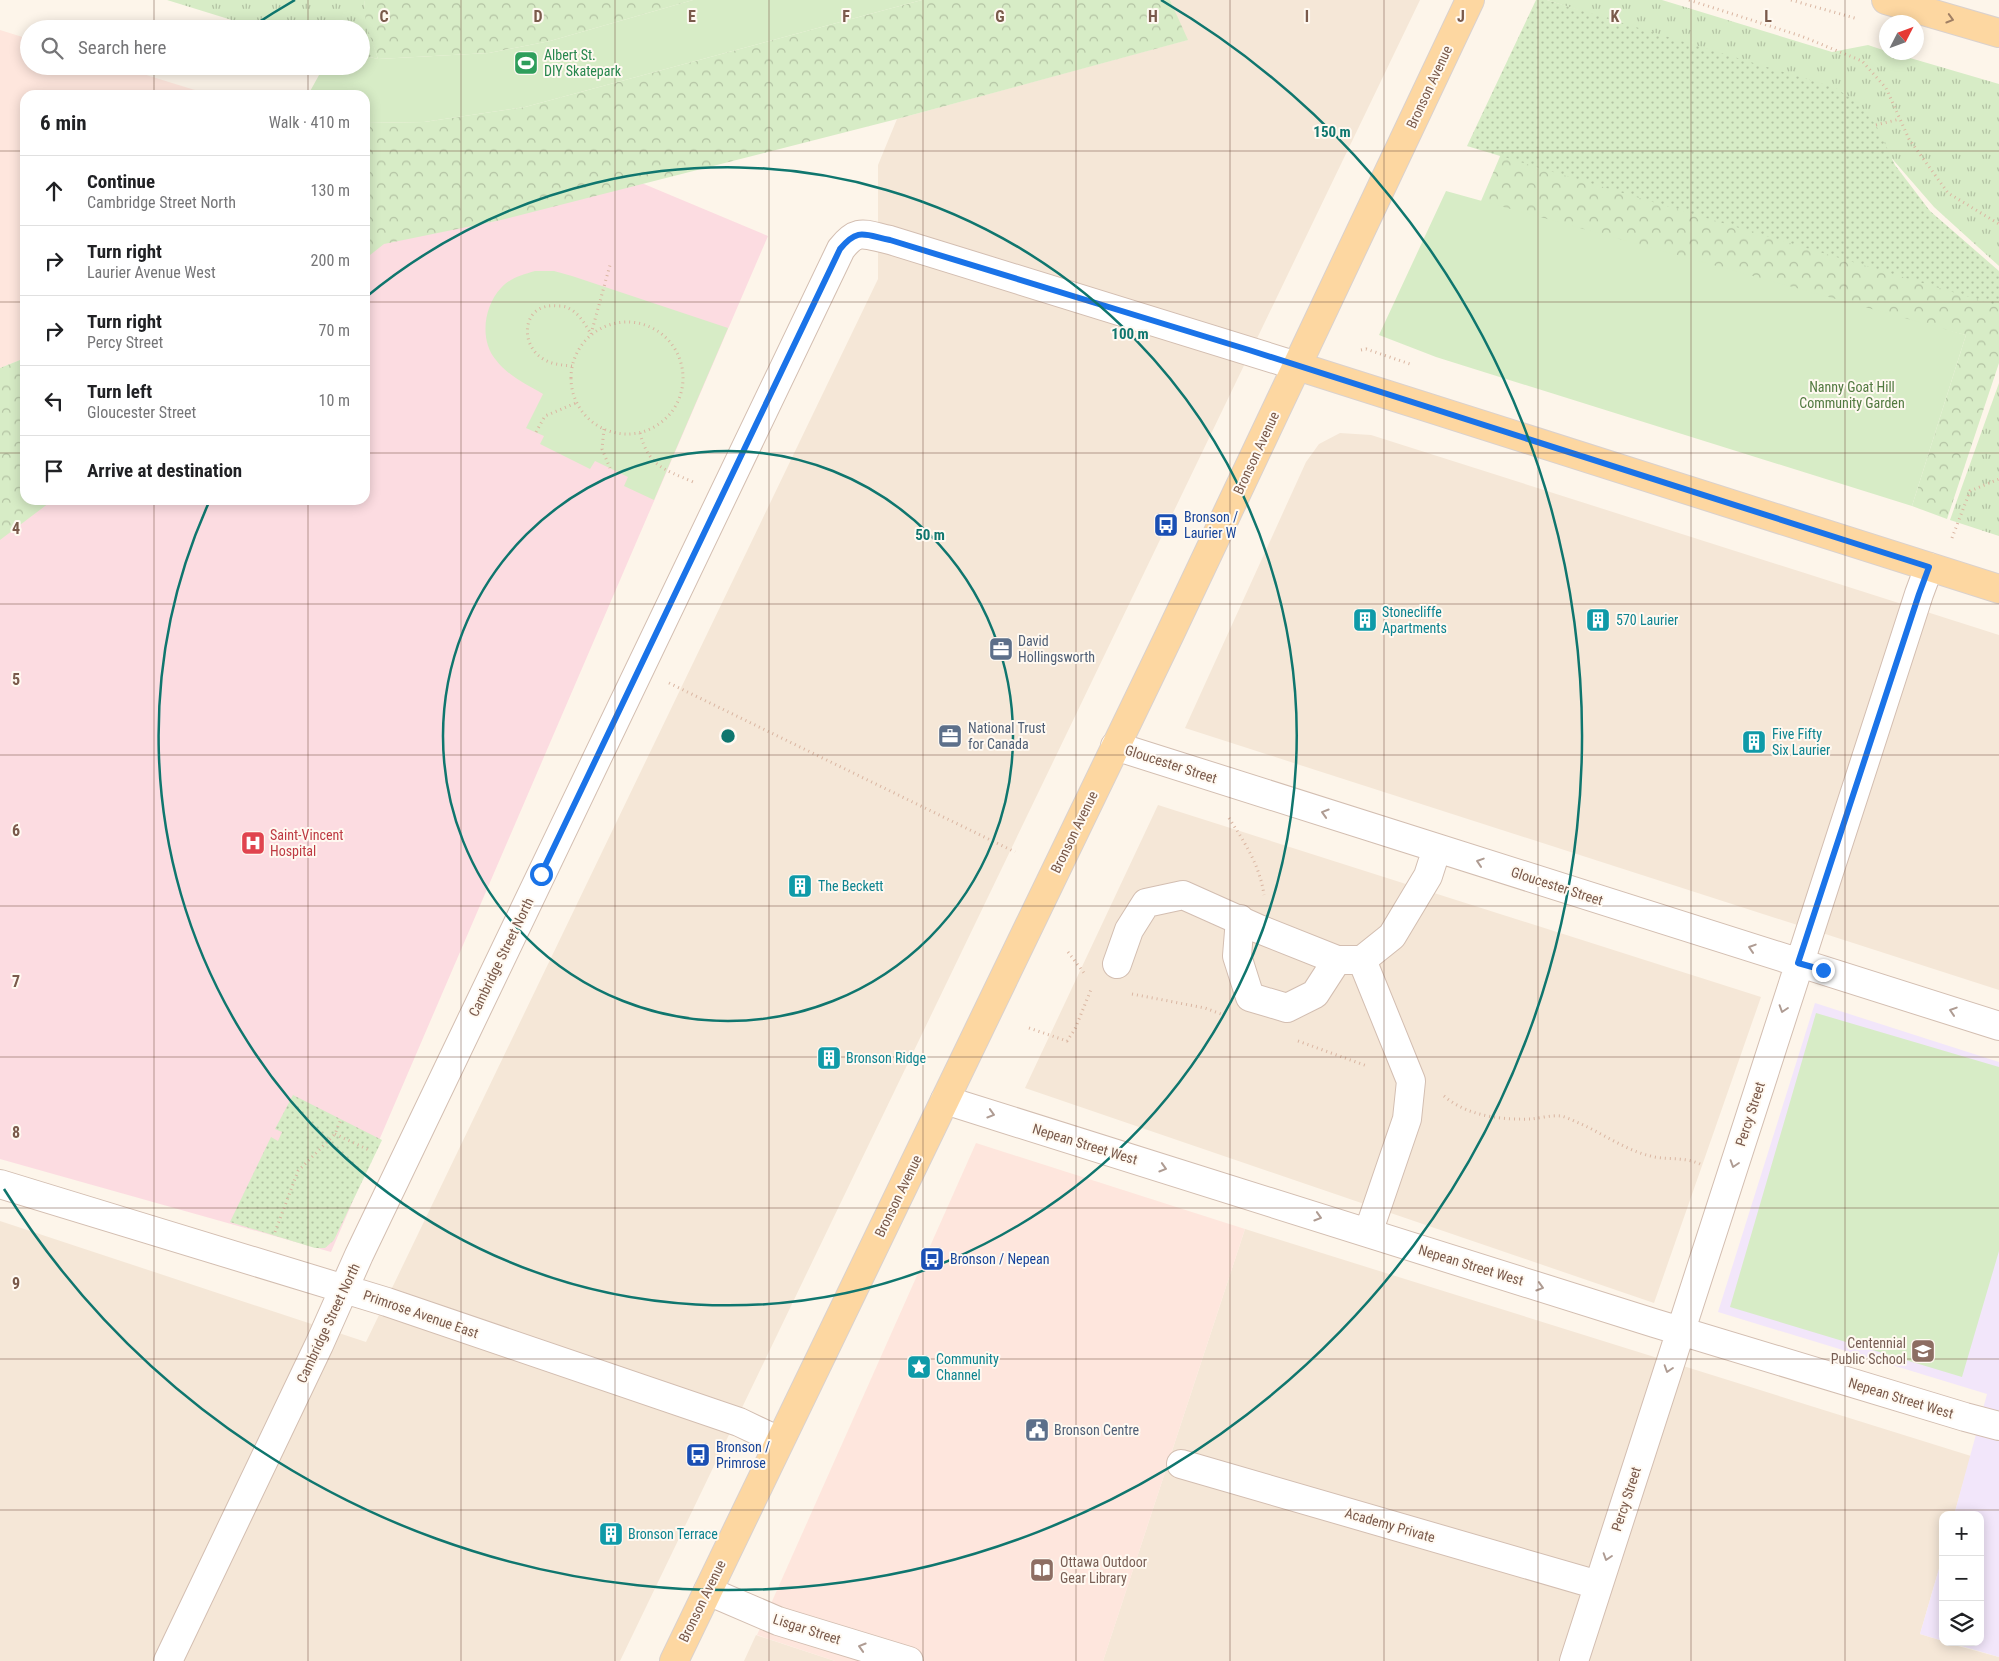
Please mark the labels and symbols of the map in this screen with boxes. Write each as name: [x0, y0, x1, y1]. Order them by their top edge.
text: C: [379, 7, 389, 26]
text: D: [533, 7, 543, 26]
text: E: [688, 7, 696, 26]
text: F: [842, 7, 850, 26]
text: G: [995, 7, 1005, 26]
text: H: [1148, 7, 1158, 26]
text: I: [1305, 7, 1309, 26]
text: J: [1457, 7, 1465, 26]
text: K: [1611, 7, 1620, 26]
text: L: [1764, 7, 1772, 26]
one-way arrow: [1945, 13, 1954, 23]
north arrow: [1879, 15, 1924, 60]
street label: Bronson Avenue: [1403, 43, 1455, 131]
place label: Albert St. DIY Skatepark: [544, 47, 622, 79]
sports icon: Albert St. DIY Skatepark: [513, 50, 539, 76]
text: 150 m: [1313, 123, 1351, 141]
text: 100 m: [1111, 325, 1149, 343]
park label: Nanny Goat Hill Community Garden: [1799, 379, 1905, 411]
street label: Bronson Avenue: [1230, 409, 1282, 497]
place label: Bronson / Laurier W: [1184, 509, 1238, 541]
bus stop icon: Bronson / Laurier W: [1153, 512, 1179, 538]
text: 4: [12, 519, 20, 538]
text: 50 m: [915, 526, 945, 544]
place label: Stonecliffe Apartments: [1382, 604, 1447, 636]
building icon: Stonecliffe Apartments: [1352, 607, 1378, 633]
building icon: 570 Laurier: [1585, 607, 1611, 633]
place label: 570 Laurier: [1616, 612, 1678, 628]
place label: David Hollingsworth: [1018, 633, 1095, 665]
office icon: David Hollingsworth: [988, 636, 1014, 662]
text: 5: [12, 670, 20, 689]
place label: National Trust for Canada: [968, 720, 1046, 752]
office icon: National Trust for Canada: [937, 723, 963, 749]
place label: Five Fifty Six Laurier: [1772, 726, 1830, 758]
centre of rings: [719, 727, 737, 745]
building icon: Five Fifty Six Laurier: [1741, 729, 1767, 755]
street label: Gloucester Street: [1123, 742, 1219, 786]
street label: Bronson Avenue: [1047, 788, 1101, 876]
one-way arrow: [1321, 809, 1330, 819]
text: 6: [12, 821, 20, 840]
place label: Saint-Vincent Hospital: [270, 827, 343, 859]
hospital icon: Saint-Vincent Hospital: [240, 830, 266, 856]
one-way arrow: [1476, 858, 1485, 868]
route start: [530, 863, 553, 886]
street label: Gloucester Street: [1509, 864, 1605, 908]
building icon: The Beckett: [787, 873, 813, 899]
place label: The Beckett: [818, 878, 884, 894]
street label: Cambridge Street North: [465, 895, 537, 1019]
one-way arrow: [1748, 944, 1756, 954]
route end: [1812, 959, 1835, 982]
text: 7: [12, 972, 20, 991]
one-way arrow: [1779, 1005, 1789, 1013]
one-way arrow: [1949, 1007, 1957, 1017]
building icon: Bronson Ridge: [816, 1045, 842, 1071]
place label: Bronson Ridge: [846, 1050, 926, 1066]
street label: Percy Street: [1732, 1080, 1768, 1148]
one-way arrow: [987, 1109, 995, 1119]
street label: Nepean Street West: [1031, 1120, 1139, 1168]
text: 8: [12, 1123, 20, 1142]
street label: Bronson Avenue: [871, 1152, 925, 1240]
one-way arrow: [1729, 1159, 1739, 1168]
one-way arrow: [1158, 1163, 1167, 1173]
one-way arrow: [1313, 1211, 1322, 1221]
street label: Nepean Street West: [1417, 1241, 1525, 1289]
bus stop icon: Bronson / Nepean: [919, 1246, 945, 1272]
place label: Bronson / Nepean: [950, 1251, 1050, 1267]
street label: Cambridge Street North: [293, 1261, 363, 1385]
text: 9: [12, 1274, 20, 1293]
one-way arrow: [1535, 1281, 1543, 1291]
street label: Primrose Avenue East: [361, 1287, 481, 1341]
place label: Centennial Public School: [1831, 1335, 1906, 1367]
school or university icon: Centennial Public School: [1910, 1338, 1936, 1364]
place label: Community Channel: [936, 1351, 999, 1383]
place icon: Community Channel: [906, 1354, 932, 1380]
one-way arrow: [1663, 1364, 1673, 1372]
street label: Nepean Street West: [1847, 1374, 1955, 1422]
public building icon: Bronson Centre: [1024, 1417, 1050, 1443]
place label: Bronson Centre: [1054, 1422, 1140, 1438]
place label: Bronson / Primrose: [716, 1439, 770, 1471]
bus stop icon: Bronson / Primrose: [685, 1442, 711, 1468]
street label: Percy Street: [1608, 1465, 1644, 1533]
street label: Academy Private: [1343, 1505, 1437, 1546]
building icon: Bronson Terrace: [598, 1521, 624, 1547]
place label: Bronson Terrace: [628, 1526, 718, 1542]
one-way arrow: [1603, 1552, 1613, 1560]
place label: Ottawa Outdoor Gear Library: [1060, 1554, 1147, 1586]
street label: Bronson Avenue: [675, 1557, 729, 1645]
library icon: Ottawa Outdoor Gear Library: [1029, 1557, 1055, 1583]
street label: Lisgar Street: [771, 1611, 843, 1647]
one-way arrow: [858, 1642, 867, 1652]

